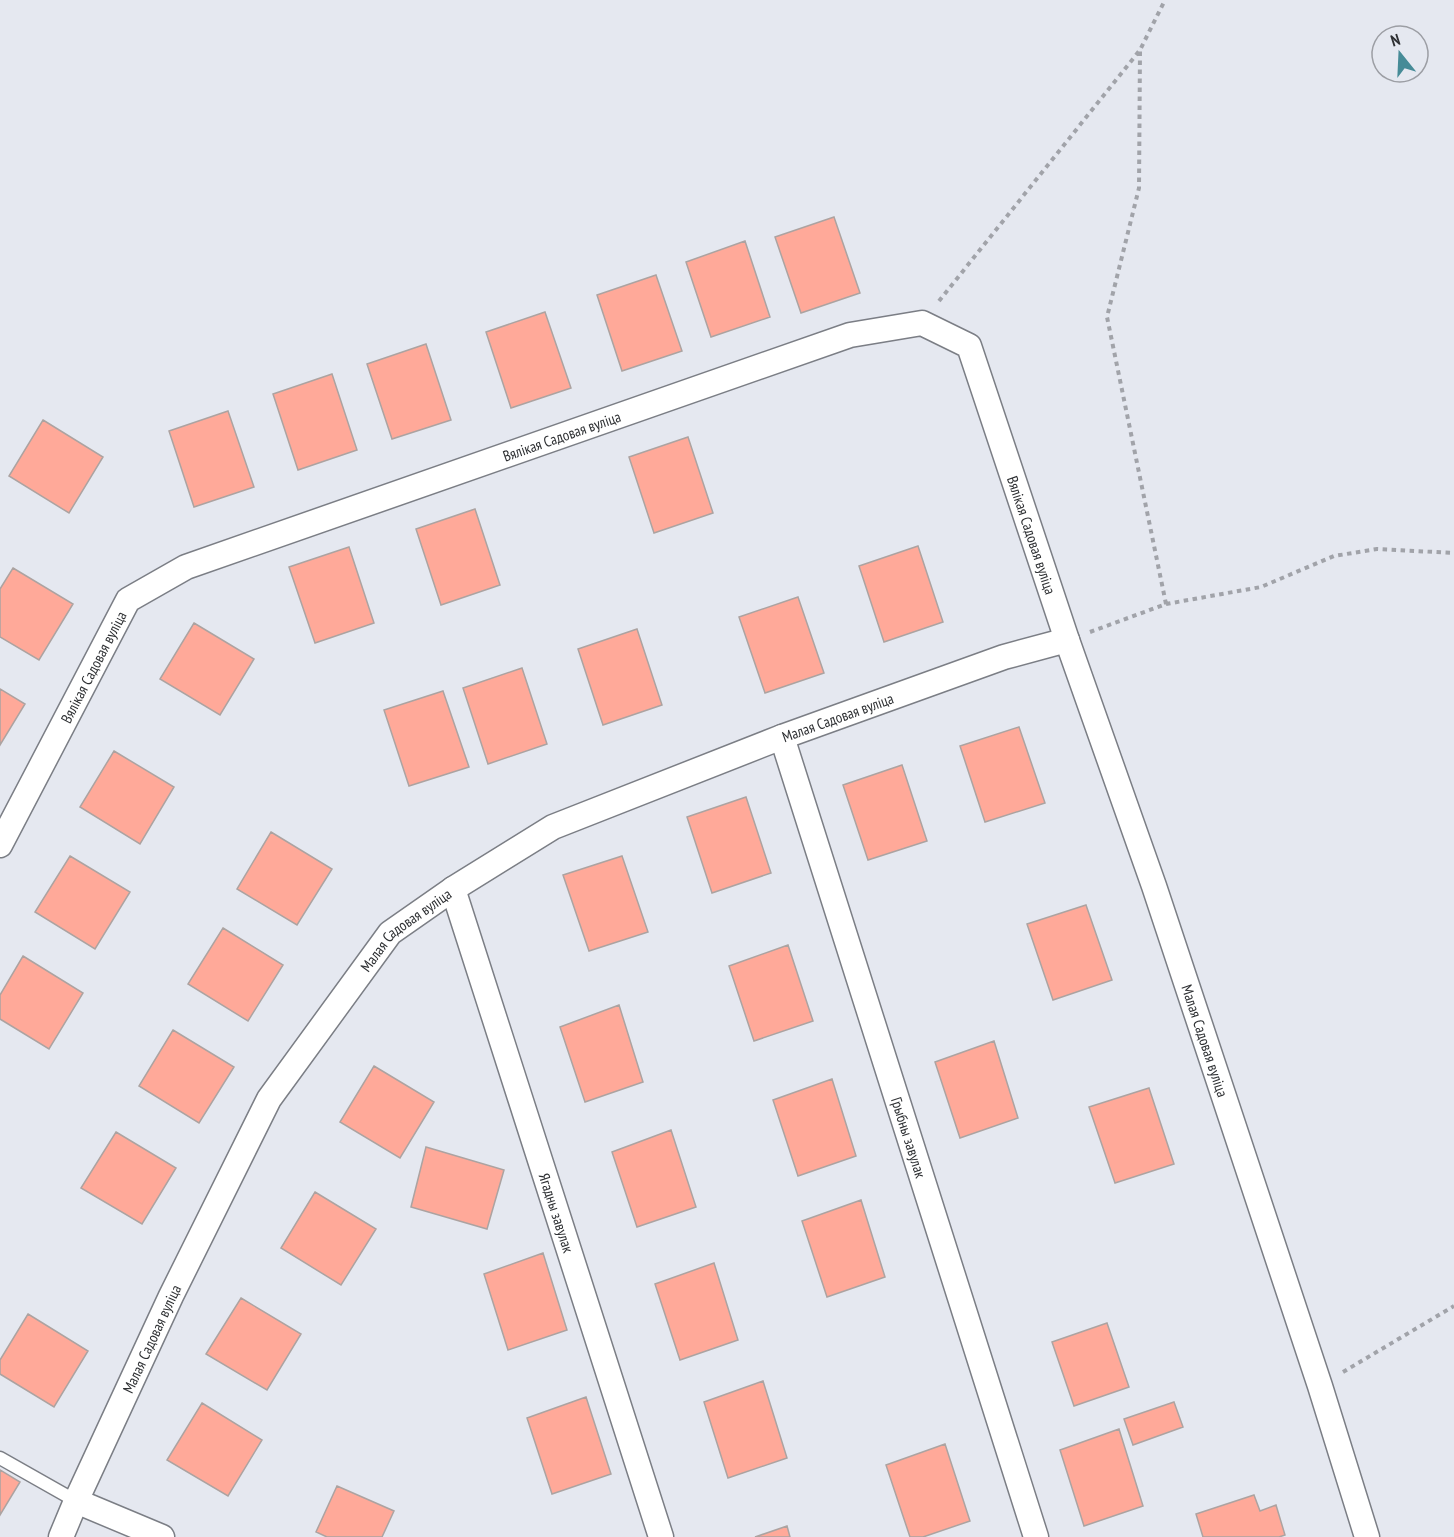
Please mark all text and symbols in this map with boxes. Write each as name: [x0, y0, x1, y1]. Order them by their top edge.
north arrow: [1370, 24, 1430, 84]
text: N: [1388, 29, 1403, 51]
street label: Вялікая Садовая вуліца: [500, 406, 623, 465]
street label: Вялікая Садовая вуліца: [1003, 473, 1061, 597]
street label: Вялікая Садовая вуліца: [56, 608, 130, 726]
street label: Малая Садовая вуліца: [779, 688, 896, 746]
street label: Малая Садовая вуліца: [356, 884, 455, 975]
street label: Малая Садовая вуліца: [1178, 982, 1233, 1099]
street label: Грыбны завулак: [887, 1095, 931, 1180]
street label: Ягадны завулак: [535, 1171, 579, 1255]
street label: Малая Садовая вуліца: [118, 1281, 185, 1396]

